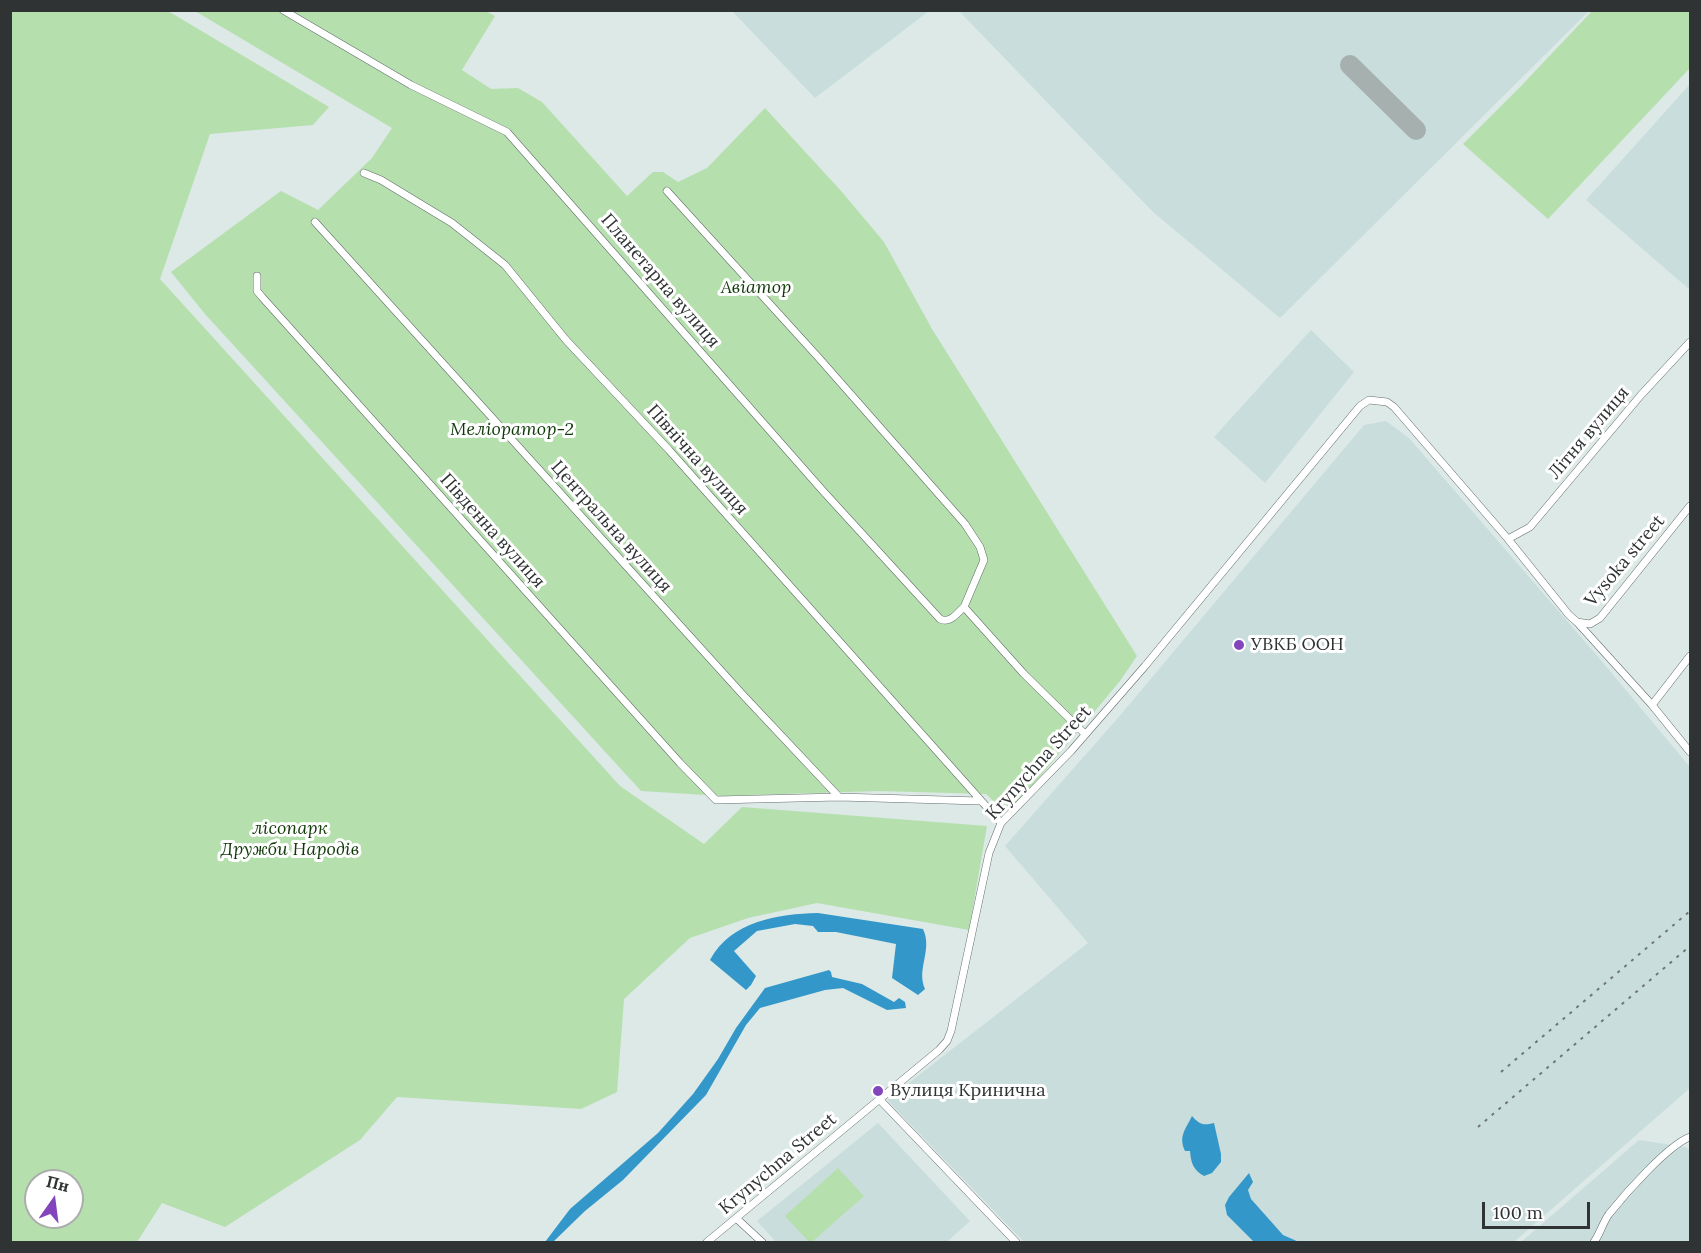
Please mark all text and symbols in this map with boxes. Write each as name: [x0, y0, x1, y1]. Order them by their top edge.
street label: Планетарна вулиця: [596, 210, 724, 352]
park label: Авіатор: [721, 277, 791, 299]
street label: Літня вулиця: [1544, 382, 1634, 484]
street label: Північна вулиця: [642, 400, 752, 520]
park label: Меліоратор-2: [450, 419, 574, 441]
street label: Центральна вулиця: [546, 457, 676, 597]
street label: Південна вулиця: [435, 469, 549, 593]
street label: Vysoka street: [1581, 511, 1669, 611]
place label: УВКБ ООН: [1251, 634, 1344, 656]
marker: УВКБ ООН: [1232, 638, 1246, 652]
street label: Krynychna Street: [982, 701, 1096, 825]
park label: лісопарк Дружби Народів: [221, 818, 359, 860]
place label: Вулиця Кринична: [890, 1080, 1046, 1102]
marker: Вулиця Кринична: [871, 1084, 885, 1098]
street label: Krynychna Street: [715, 1109, 841, 1219]
north arrow: [24, 1169, 84, 1229]
text: Пн: [44, 1171, 72, 1196]
scale bar: [1485, 1190, 1593, 1228]
text: 100 m: [1493, 1201, 1543, 1224]

